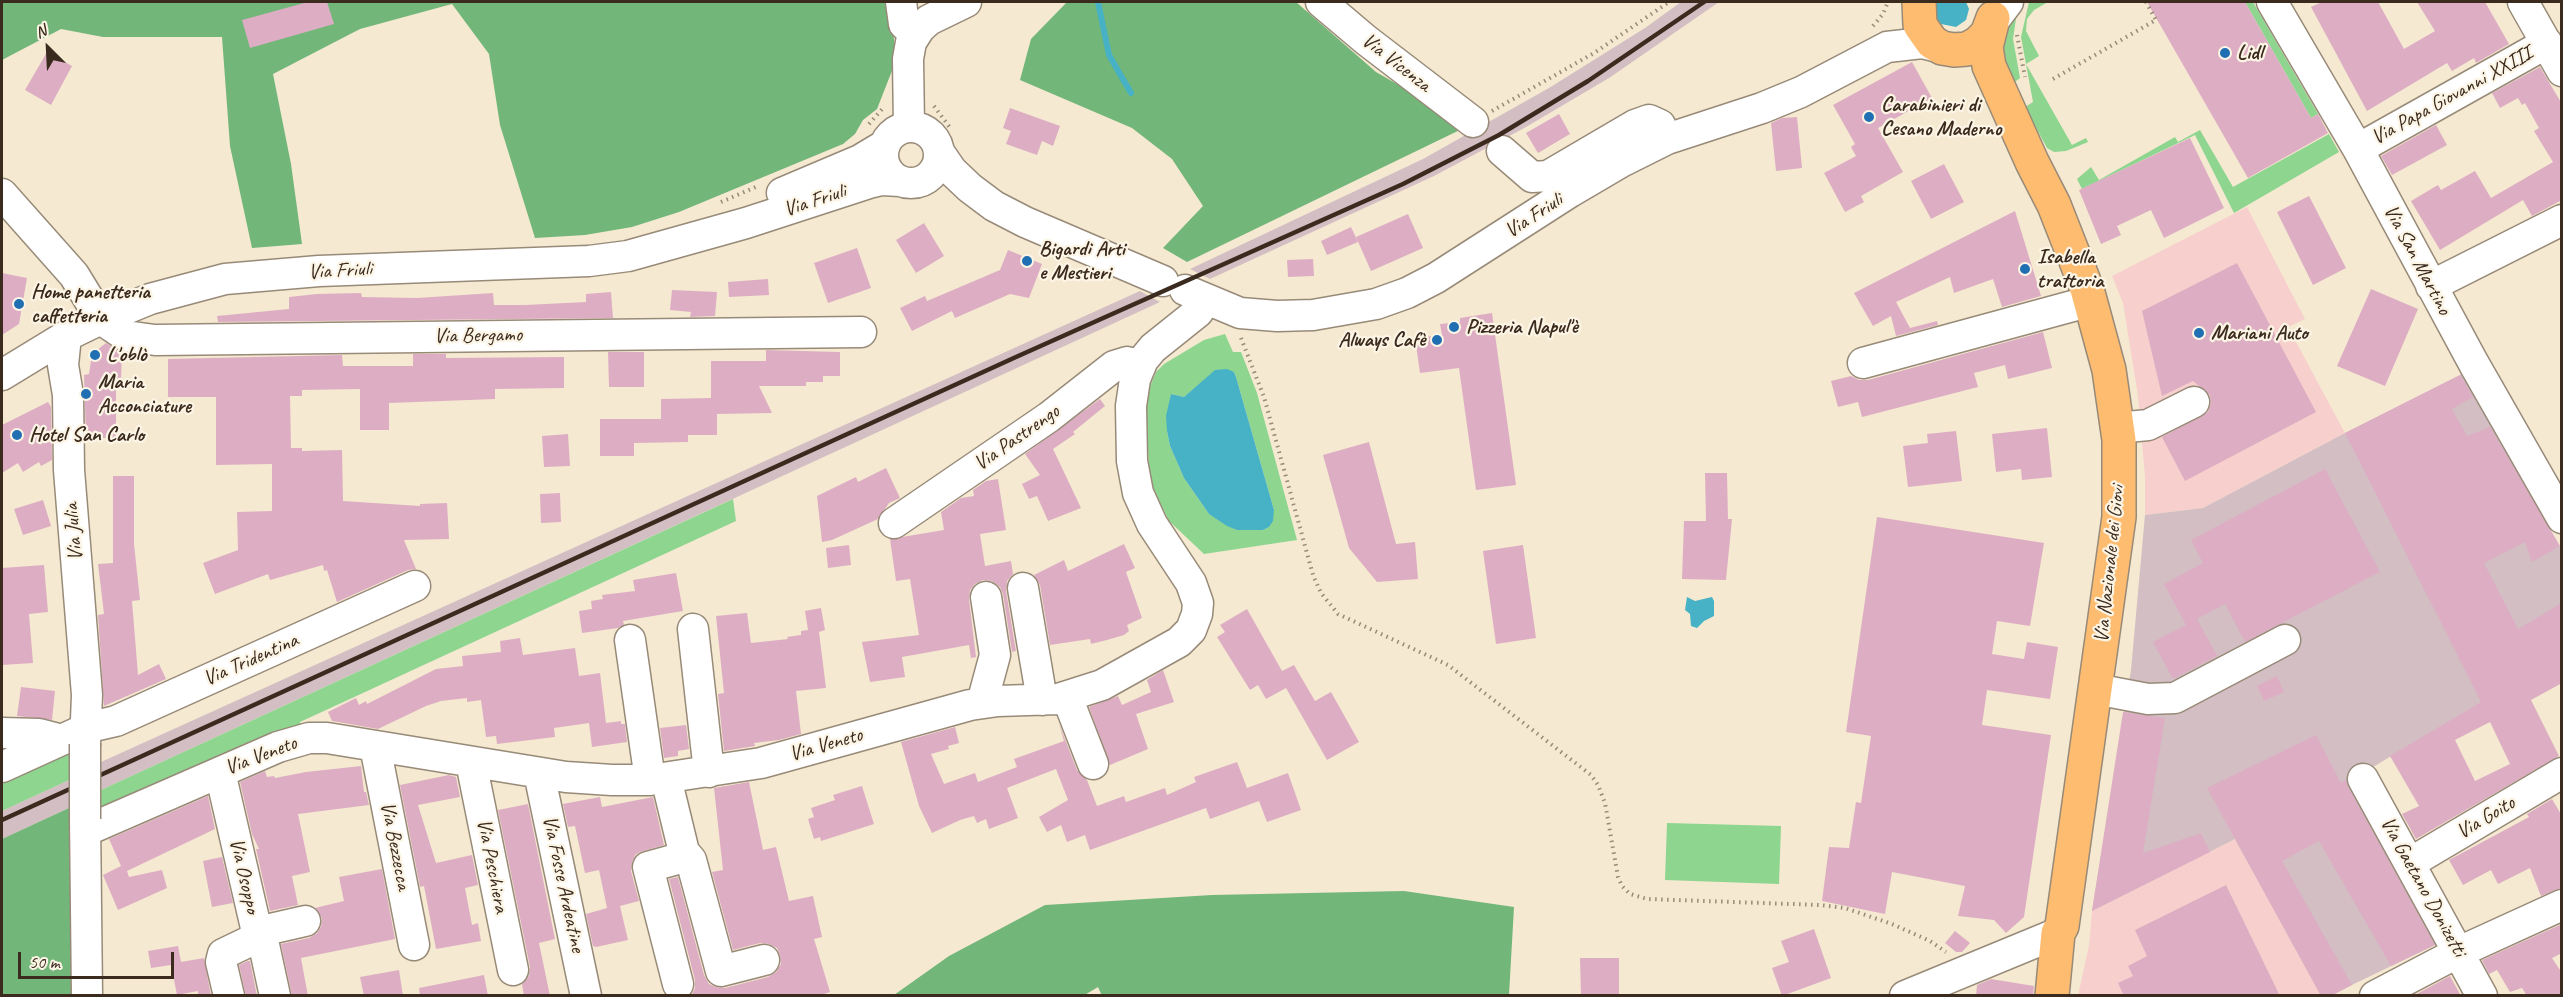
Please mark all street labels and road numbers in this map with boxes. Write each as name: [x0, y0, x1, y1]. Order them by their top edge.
street label: Via Vicenza: [1356, 28, 1436, 98]
street label: Via Papa Giovanni XXIII: [2367, 41, 2537, 151]
street label: Via Friuli: [781, 179, 849, 223]
street label: Via Friuli: [1500, 188, 1568, 244]
street label: Via San Martino: [2377, 201, 2457, 319]
street label: Via Friuli: [307, 257, 373, 285]
street label: Via Bergamo: [434, 323, 522, 349]
street label: Via Pastrengo: [969, 399, 1065, 477]
street label: Via Nazionale dei Giovi: [2089, 484, 2131, 644]
street label: Via Julia: [59, 502, 89, 562]
street label: Via Tridentina: [200, 628, 302, 692]
street label: Via Veneto: [787, 723, 865, 767]
street label: Via Veneto: [222, 731, 300, 781]
street label: Via Goito: [2452, 791, 2520, 845]
street label: Via Bezzecca: [374, 800, 416, 892]
street label: Via Fosse Ardeatine: [536, 813, 590, 955]
street label: Via Gaetano Donizetti: [2374, 813, 2472, 961]
street label: Via Peschiera: [471, 817, 513, 915]
street label: Via Osoppo: [223, 836, 265, 916]

